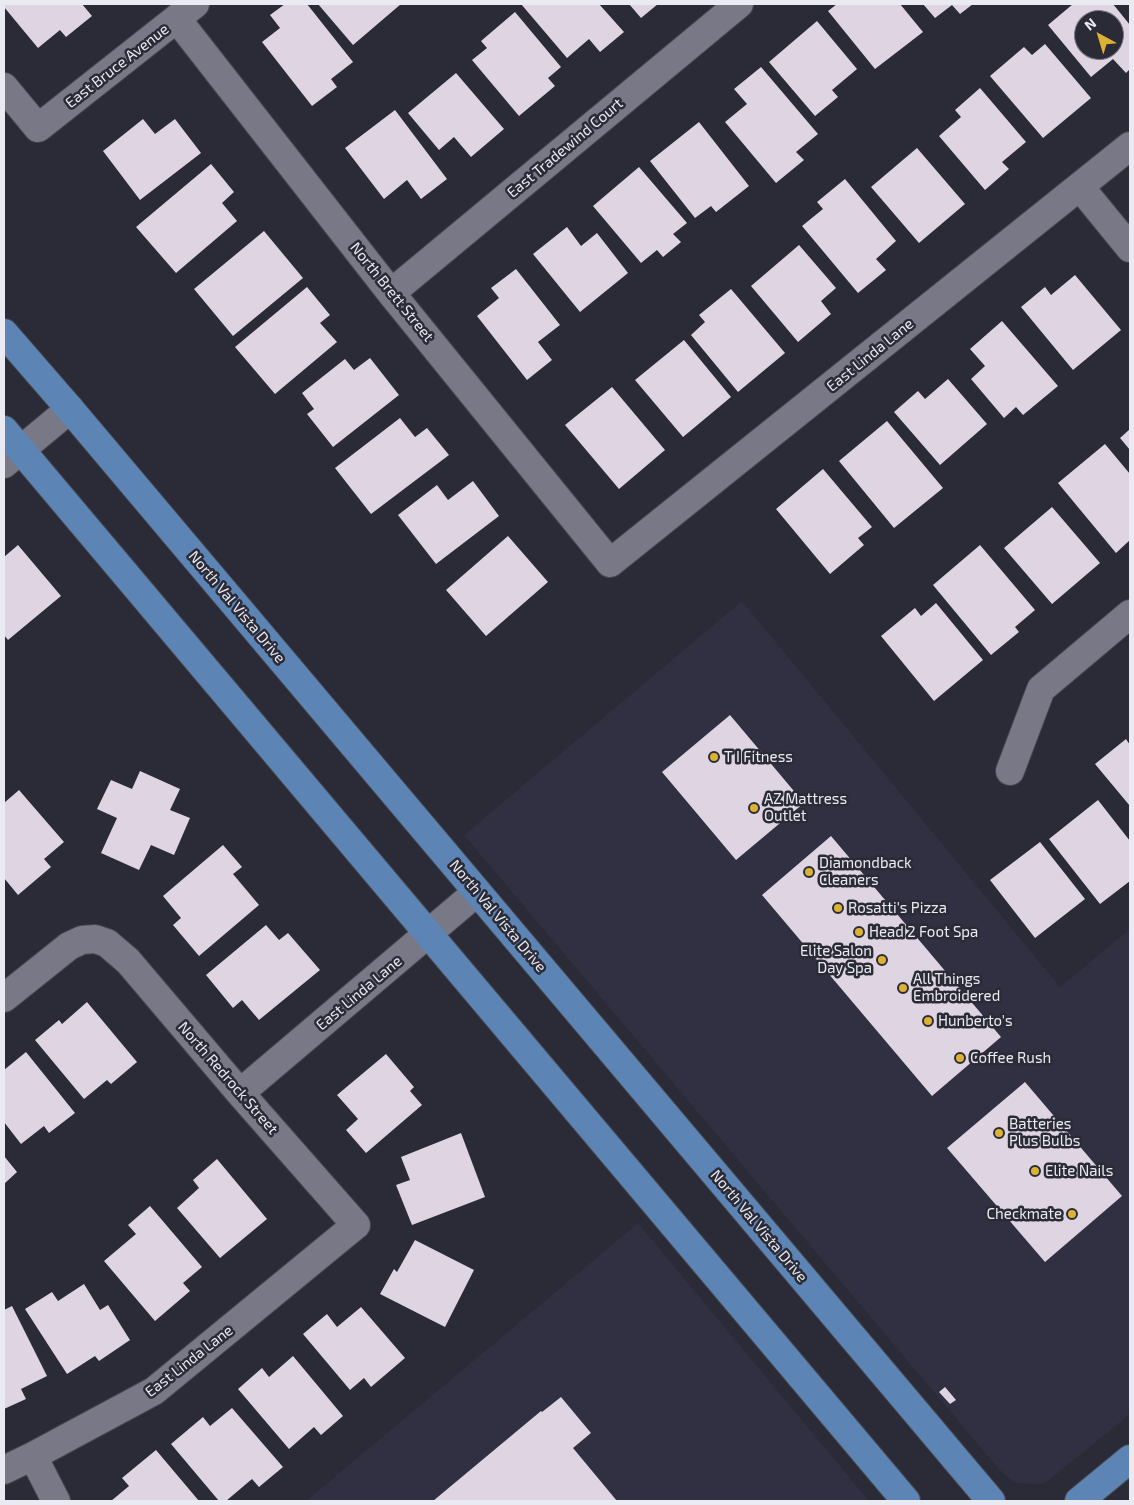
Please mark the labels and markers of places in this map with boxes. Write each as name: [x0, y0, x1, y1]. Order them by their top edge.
place label: T I Fitness: [724, 748, 793, 766]
marker: T I Fitness: [708, 751, 720, 763]
place label: AZ Mattress Outlet: [764, 790, 847, 825]
marker: AZ Mattress Outlet: [748, 802, 760, 814]
place label: Diamondback Cleaners: [819, 854, 912, 889]
marker: Diamondback Cleaners: [803, 866, 815, 878]
place label: Rosatti's Pizza: [848, 899, 947, 917]
marker: Rosatti's Pizza: [832, 902, 844, 914]
place label: Head 2 Foot Spa: [869, 923, 978, 941]
marker: Head 2 Foot Spa: [853, 926, 865, 938]
place label: Elite Salon Day Spa: [800, 942, 872, 977]
marker: Elite Salon Day Spa: [876, 954, 888, 966]
place label: All Things Embroidered: [913, 970, 1000, 1005]
marker: All Things Embroidered: [897, 982, 909, 994]
place label: Hunberto's: [938, 1012, 1013, 1030]
marker: Hunberto's: [922, 1015, 934, 1027]
place label: Coffee Rush: [970, 1049, 1051, 1067]
marker: Coffee Rush: [954, 1052, 966, 1064]
place label: Batteries Plus Bulbs: [1009, 1115, 1080, 1150]
marker: Batteries Plus Bulbs: [993, 1127, 1005, 1139]
place label: Elite Nails: [1045, 1162, 1113, 1180]
marker: Elite Nails: [1029, 1165, 1041, 1177]
place label: Checkmate: [987, 1205, 1062, 1223]
marker: Checkmate: [1066, 1208, 1078, 1220]

